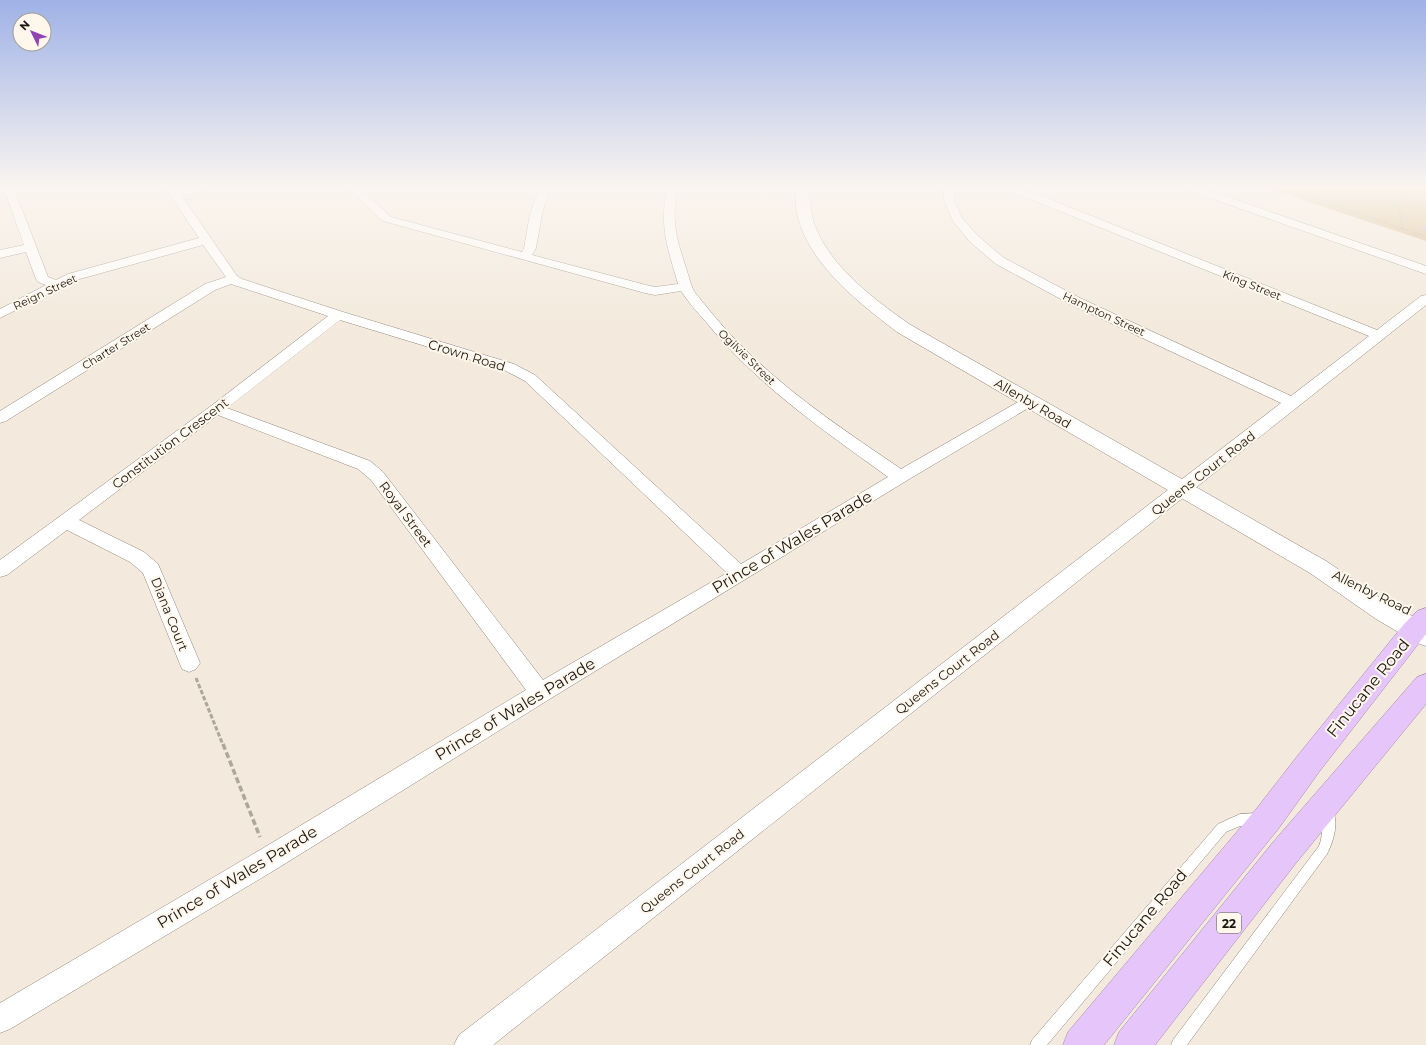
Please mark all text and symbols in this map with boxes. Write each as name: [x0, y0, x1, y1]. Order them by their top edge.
north arrow: [12, 12, 52, 52]
text: N: [17, 17, 33, 33]
street label: King Street: [1221, 267, 1284, 303]
street label: Reign Street: [11, 271, 80, 313]
street label: Hampton Street: [1061, 289, 1148, 339]
street label: Charter Street: [79, 319, 153, 373]
street label: Ogilvie Street: [715, 326, 779, 388]
street label: Crown Road: [426, 336, 508, 374]
street label: Allenby Road: [992, 375, 1074, 431]
street label: Constitution Crescent: [109, 394, 231, 492]
street label: Queens Court Road: [1148, 427, 1258, 519]
street label: Royal Street: [376, 478, 436, 550]
street label: Prince of Wales Parade: [708, 487, 876, 597]
street label: Allenby Road: [1330, 566, 1414, 618]
street label: Diana Court: [148, 575, 192, 653]
street label: Queens Court Road: [892, 626, 1002, 718]
street label: Finucane Road: [1323, 635, 1413, 741]
street label: Prince of Wales Parade: [431, 654, 599, 764]
street label: Prince of Wales Parade: [153, 822, 321, 932]
street label: Queens Court Road: [637, 825, 747, 917]
street label: Finucane Road: [1099, 866, 1191, 970]
road number: 22: [1217, 913, 1241, 933]

